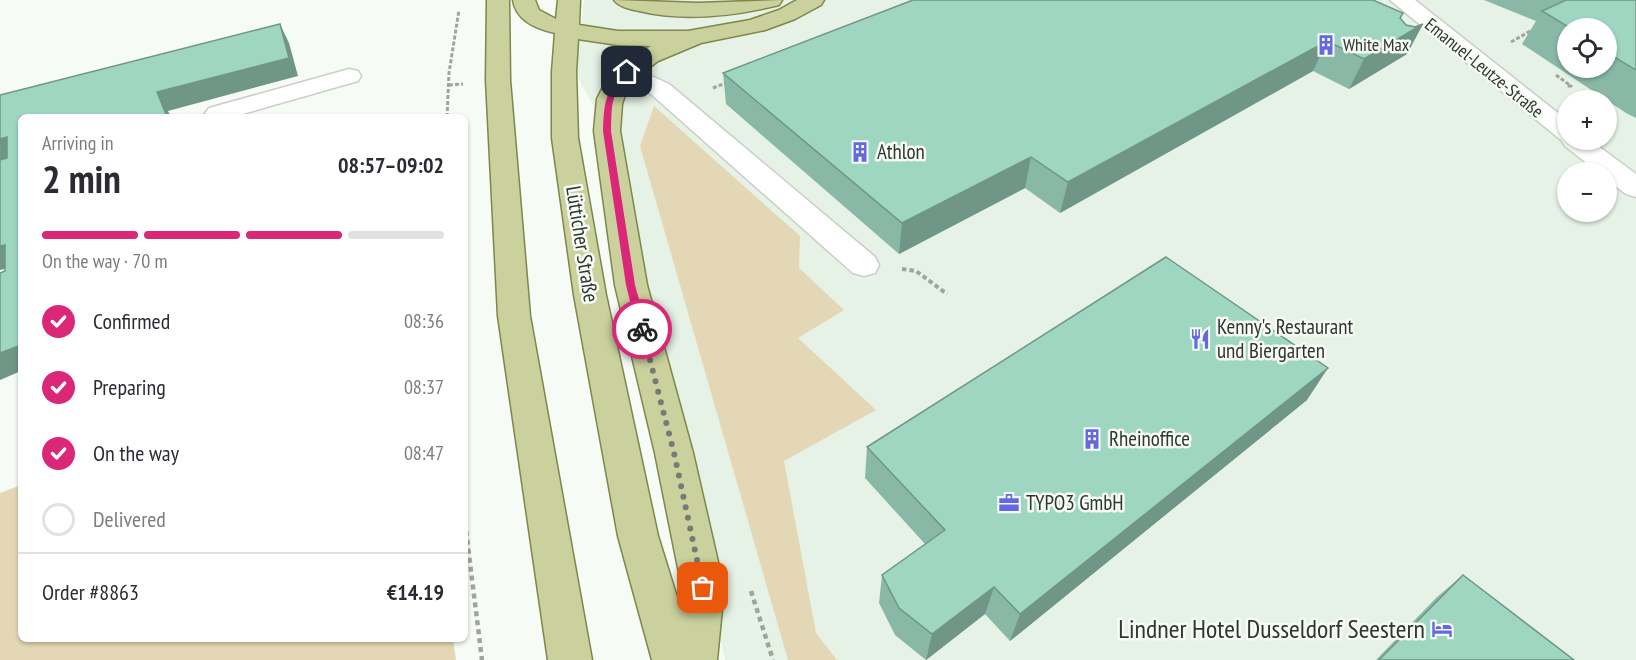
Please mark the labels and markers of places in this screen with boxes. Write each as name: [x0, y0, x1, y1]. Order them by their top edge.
building icon: White Max: [1314, 33, 1338, 57]
place label: White Max: [1343, 33, 1410, 56]
pin: [601, 46, 652, 97]
place label: Athlon: [877, 138, 925, 165]
building icon: Athlon: [848, 140, 872, 164]
place label: Kenny's Restaurant und Biergarten: [1217, 313, 1353, 364]
restaurant icon: Kenny's Restaurant und Biergarten: [1188, 327, 1212, 351]
place label: Rheinoffice: [1109, 425, 1190, 452]
building icon: Rheinoffice: [1080, 427, 1104, 451]
place label: TYPO3 GmbH: [1026, 489, 1124, 516]
office icon: TYPO3 GmbH: [997, 491, 1021, 515]
pin: [677, 562, 728, 613]
place label: Lindner Hotel Dusseldorf Seestern: [1118, 612, 1425, 645]
hotel icon: Lindner Hotel Dusseldorf Seestern: [1430, 617, 1454, 641]

